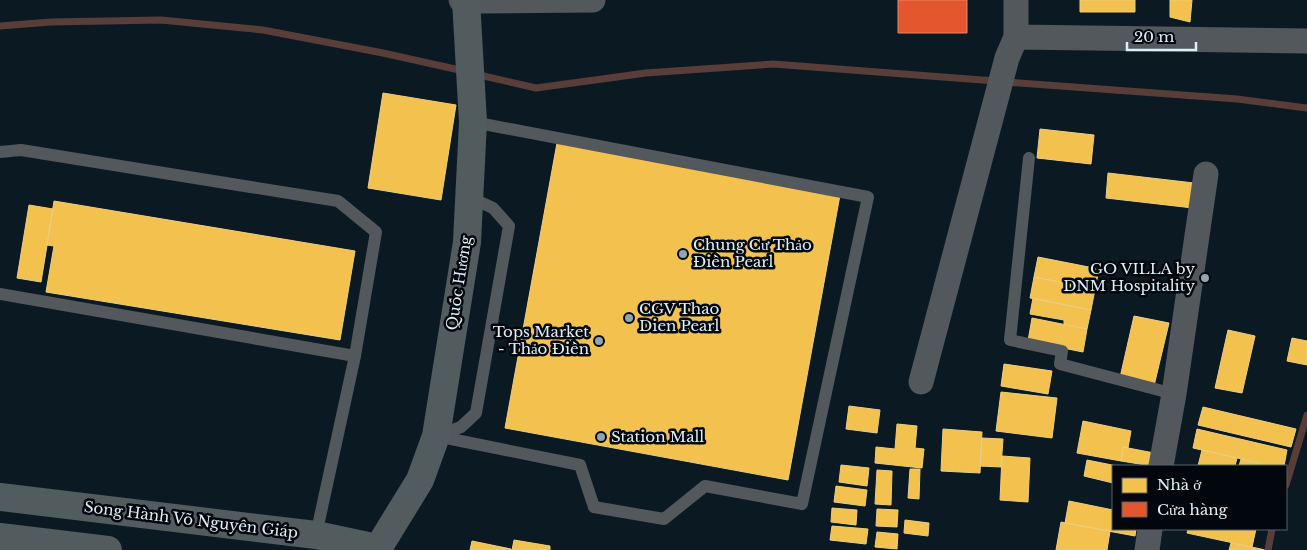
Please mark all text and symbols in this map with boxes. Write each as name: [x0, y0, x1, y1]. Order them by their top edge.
scale bar: [1127, 20, 1196, 52]
text: 20 m: [1134, 27, 1174, 46]
street label: Quốc Hương: [442, 233, 476, 332]
place label: Chung Cư Thảo Điền Pearl: [693, 235, 812, 271]
marker: Chung Cư Thảo Điền Pearl: [677, 248, 689, 260]
place label: GO VILLA by DNM Hospitality: [1063, 259, 1195, 295]
marker: GO VILLA by DNM Hospitality: [1199, 272, 1211, 284]
place label: CGV Thao Dien Pearl: [639, 299, 720, 335]
marker: CGV Thao Dien Pearl: [623, 312, 635, 324]
place label: Tops Market - Thảo Điền: [493, 322, 589, 358]
marker: Tops Market - Thảo Điền: [593, 335, 605, 347]
place label: Station Mall: [611, 427, 704, 446]
marker: Station Mall: [595, 431, 607, 443]
legend: [1112, 465, 1287, 530]
text: Nhà ở: [1157, 475, 1202, 494]
street label: Song Hành Võ Nguyên Giáp: [83, 497, 299, 542]
text: Cửa hàng: [1157, 500, 1229, 519]

